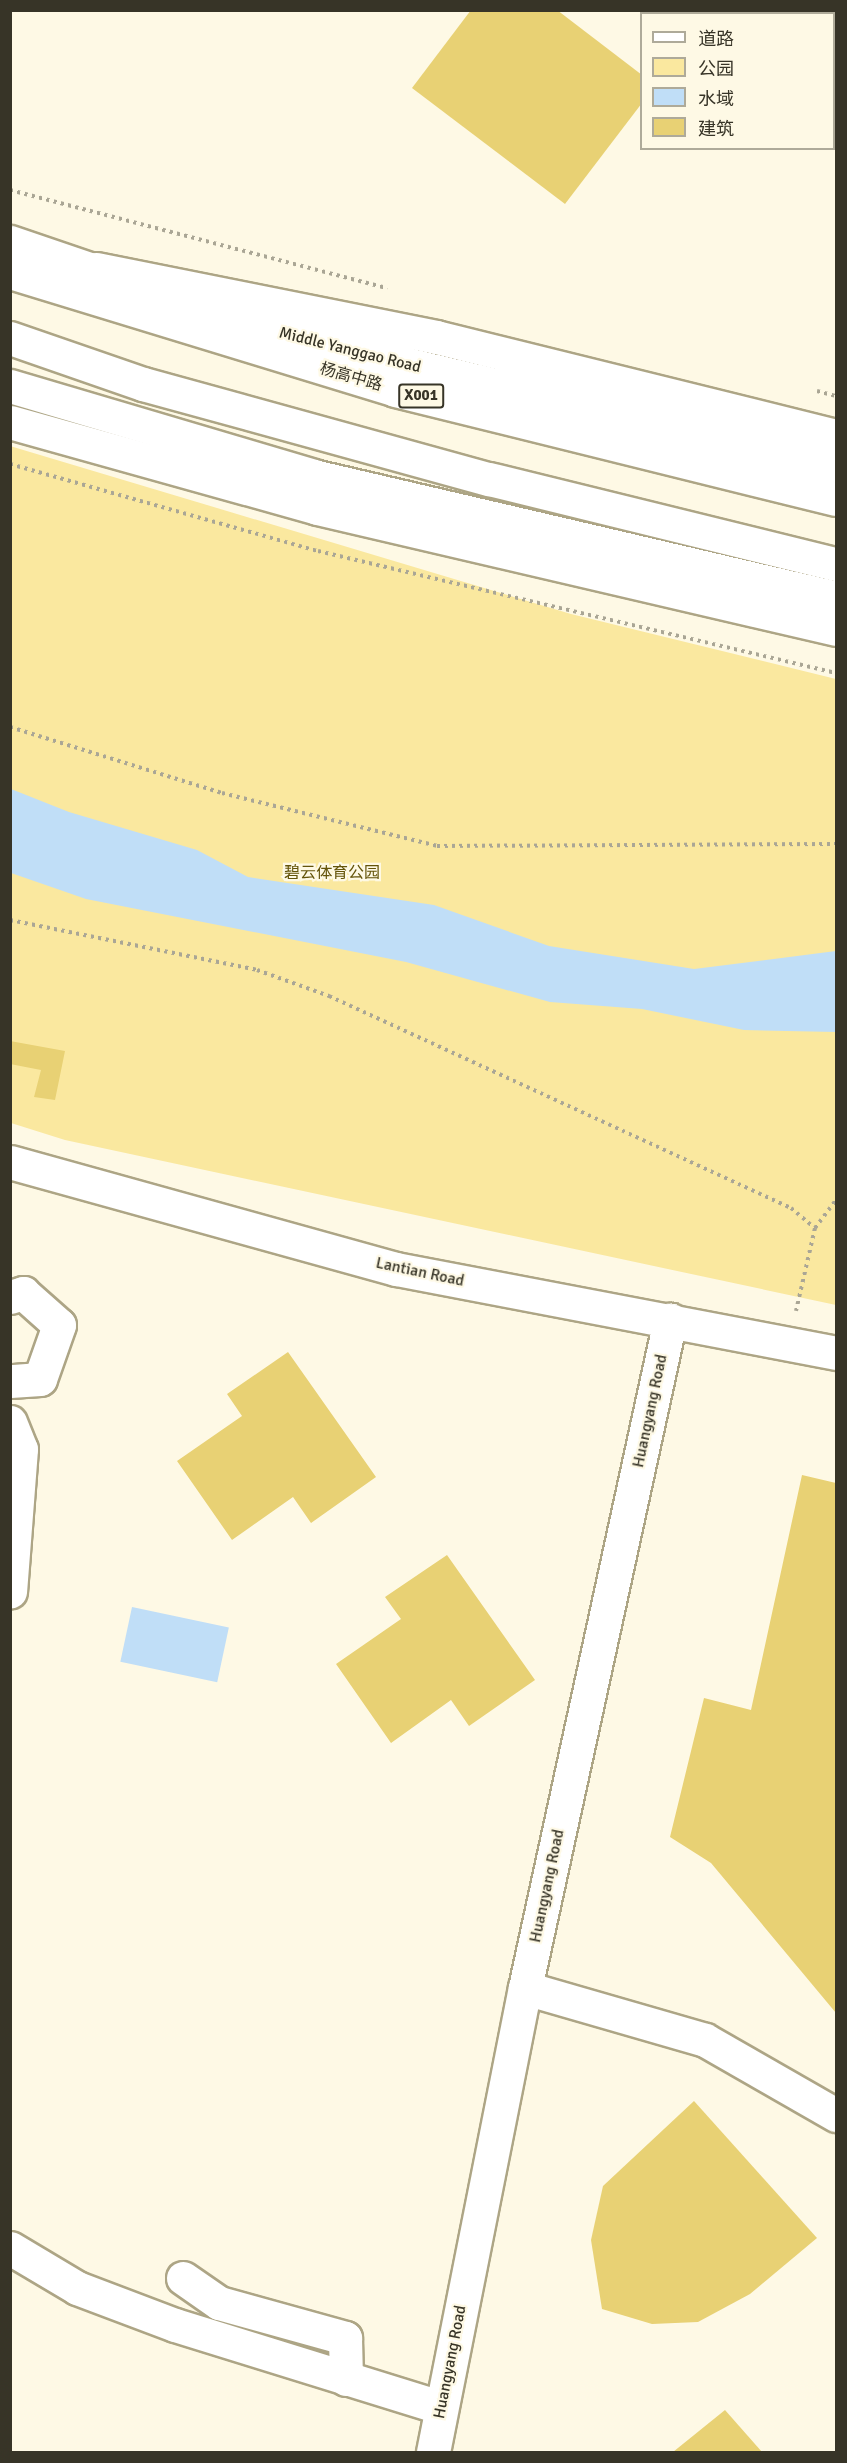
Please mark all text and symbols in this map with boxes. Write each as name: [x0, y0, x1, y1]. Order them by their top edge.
legend: [640, 12, 835, 150]
text: 道路: [698, 28, 734, 50]
text: 公园: [698, 58, 734, 80]
text: 水域: [698, 88, 734, 110]
text: 建筑: [698, 118, 734, 140]
street label: Middle Yanggao Road: [277, 323, 423, 377]
street label: 杨高中路: [318, 359, 384, 395]
road number: X001: [397, 384, 445, 408]
park label: 碧云体育公园: [284, 863, 380, 883]
street label: Lantian Road: [374, 1253, 466, 1291]
street label: Huangyang Road: [629, 1353, 671, 1469]
street label: Huangyang Road: [526, 1828, 568, 1944]
street label: Huangyang Road: [430, 2304, 470, 2420]

